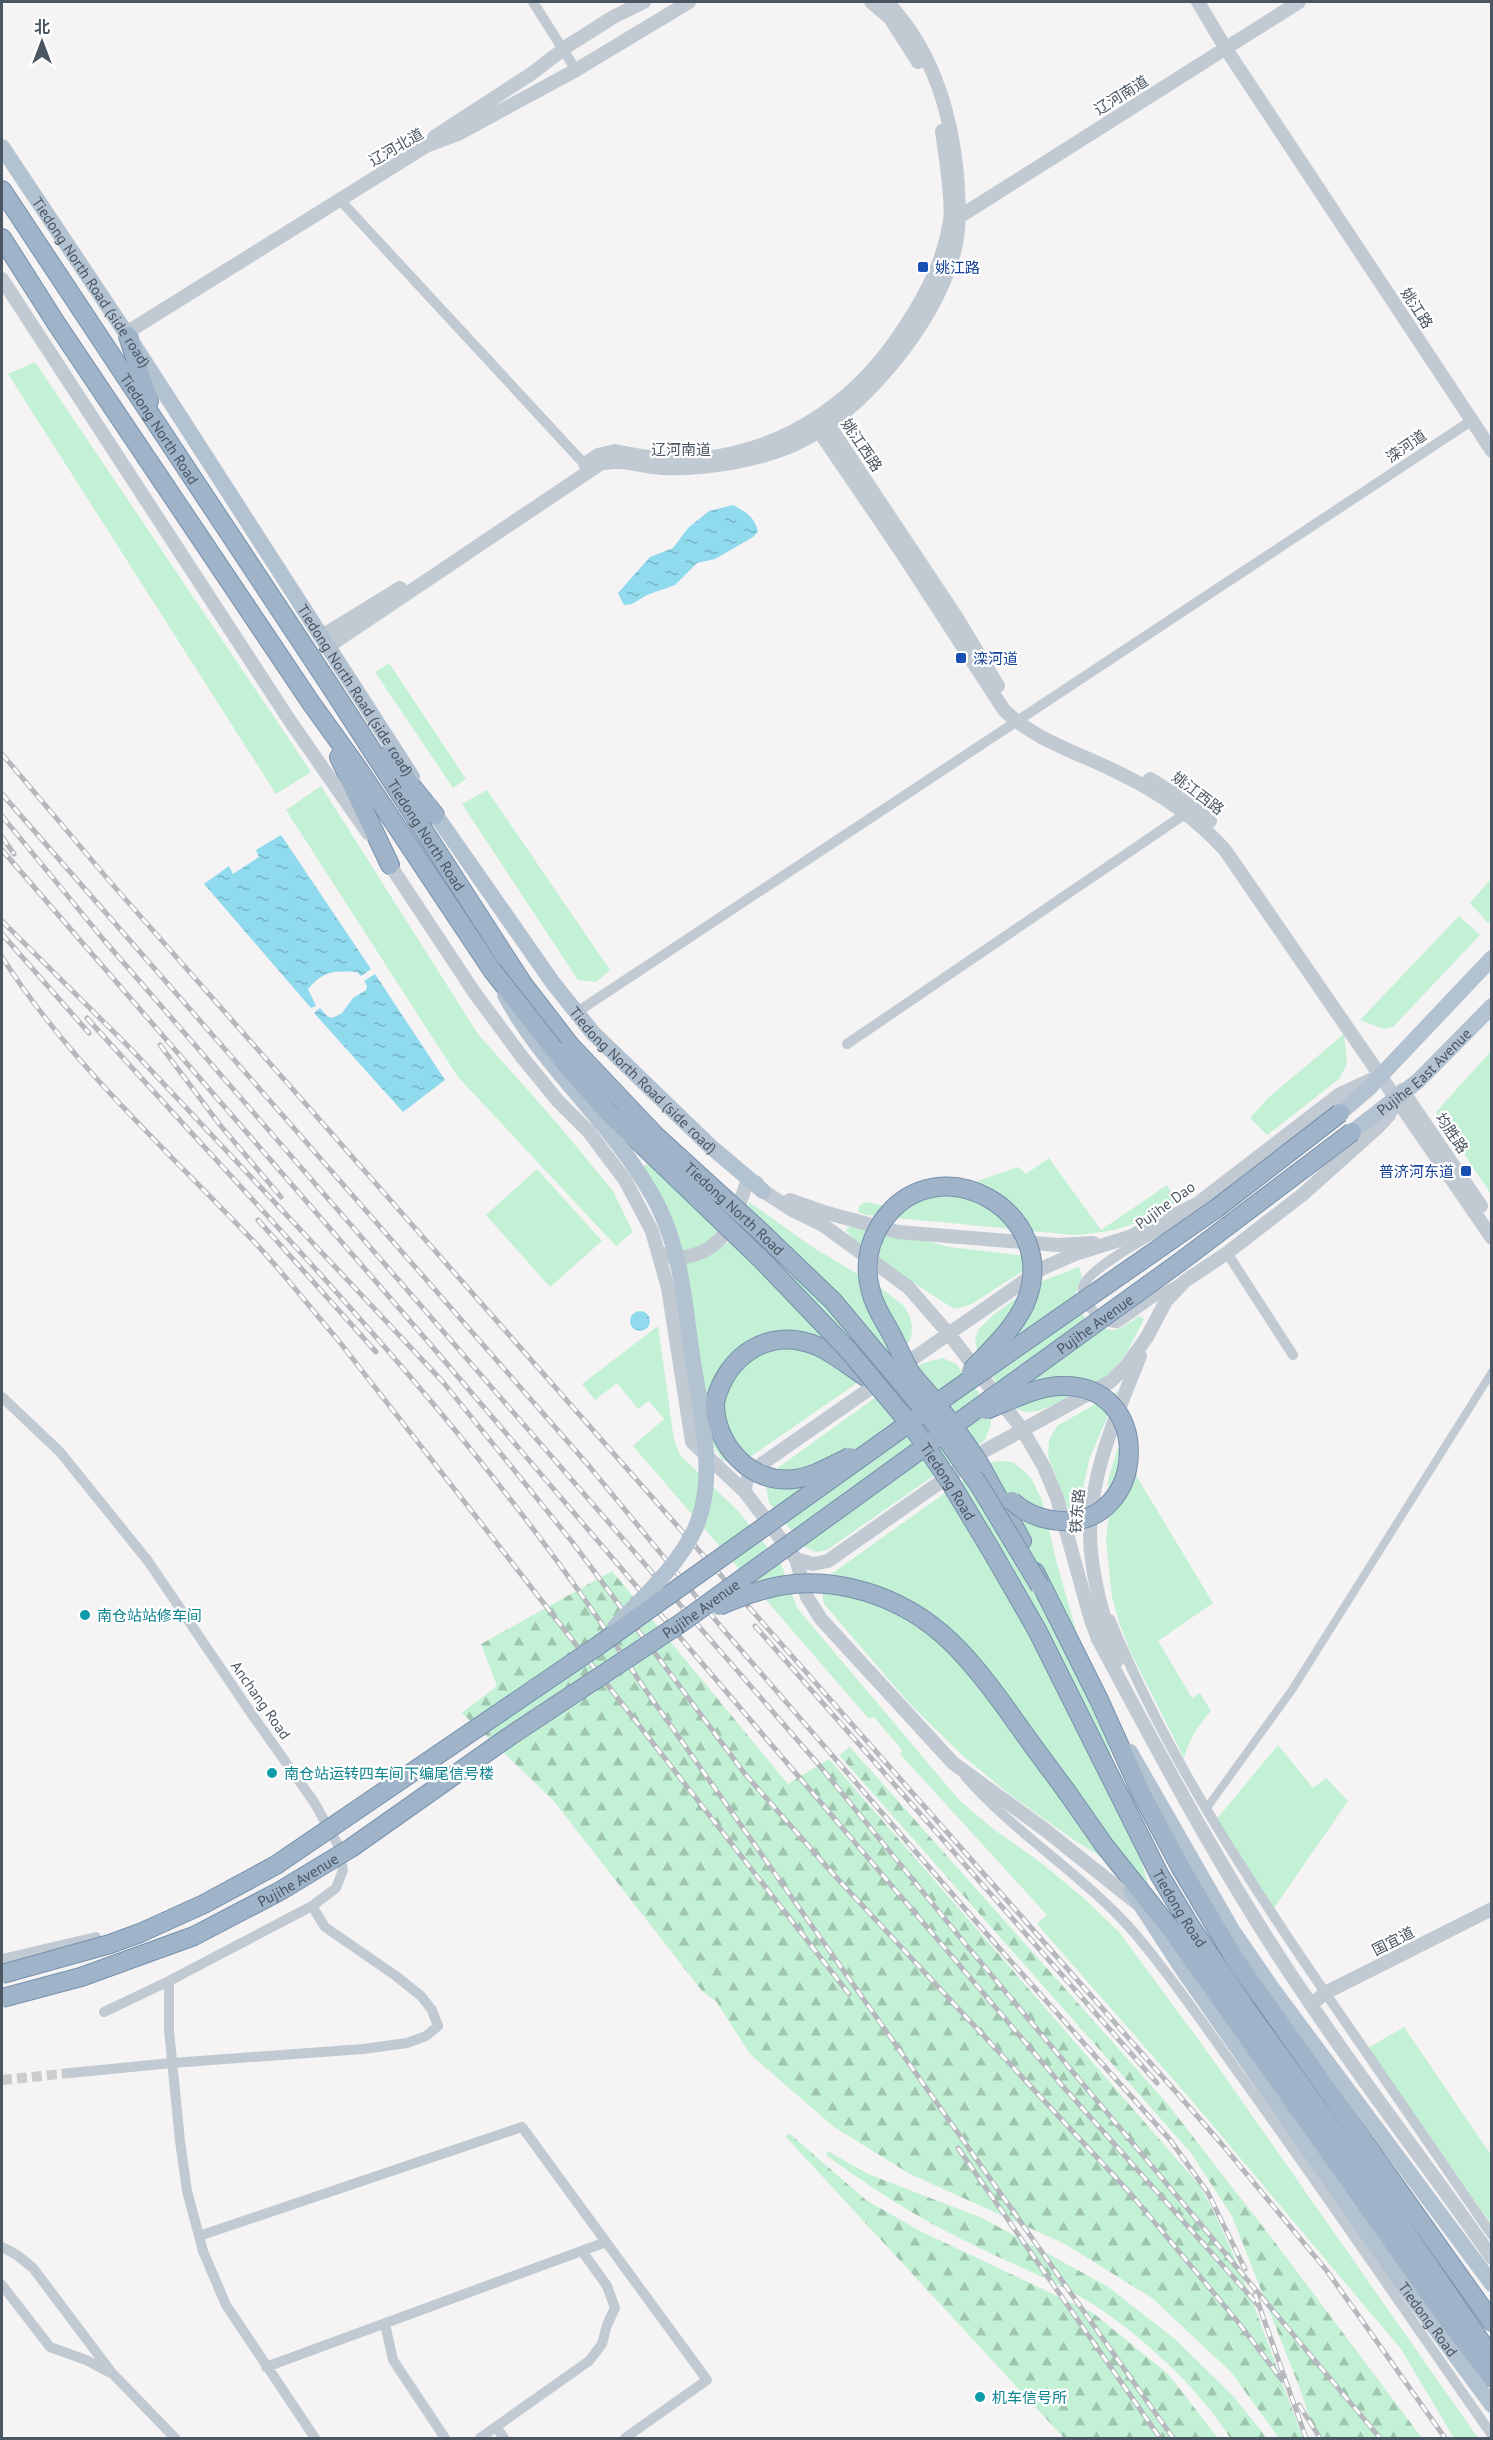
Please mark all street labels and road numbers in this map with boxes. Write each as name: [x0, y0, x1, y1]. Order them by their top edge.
street label: 辽河南道: [1091, 71, 1151, 119]
street label: 辽河北道: [365, 124, 427, 170]
street label: Tiedong North Road (side road): [28, 193, 155, 371]
street label: 姚江路: [1397, 284, 1437, 332]
street label: Tiedong North Road: [116, 369, 203, 488]
street label: 姚江西路: [837, 415, 887, 475]
street label: 滦河道: [1382, 426, 1430, 466]
street label: 辽河南道: [651, 440, 711, 459]
street label: Tiedong North Road (side road): [294, 600, 418, 779]
street label: 姚江西路: [1168, 767, 1228, 819]
street label: Tiedong North Road: [383, 775, 470, 894]
street label: Tiedong North Road (side road): [566, 1002, 721, 1157]
street label: Pujihe East Avenue: [1373, 1024, 1475, 1119]
street label: 均胜路: [1432, 1109, 1472, 1157]
street label: Tiedong North Road: [681, 1157, 789, 1259]
street label: Pujihe Dao: [1131, 1177, 1199, 1233]
street label: Pujihe Avenue: [1052, 1290, 1137, 1358]
street label: Tiedong Road: [917, 1439, 980, 1523]
street label: 铁东路: [1066, 1488, 1088, 1534]
street label: Pujihe Avenue: [659, 1574, 743, 1642]
street label: Anchang Road: [227, 1657, 295, 1743]
street label: Pujihe Avenue: [254, 1849, 341, 1911]
street label: Tiedong Road: [1149, 1866, 1211, 1951]
street label: 国宜道: [1369, 1922, 1417, 1960]
street label: Tiedong Road: [1395, 2278, 1462, 2360]

